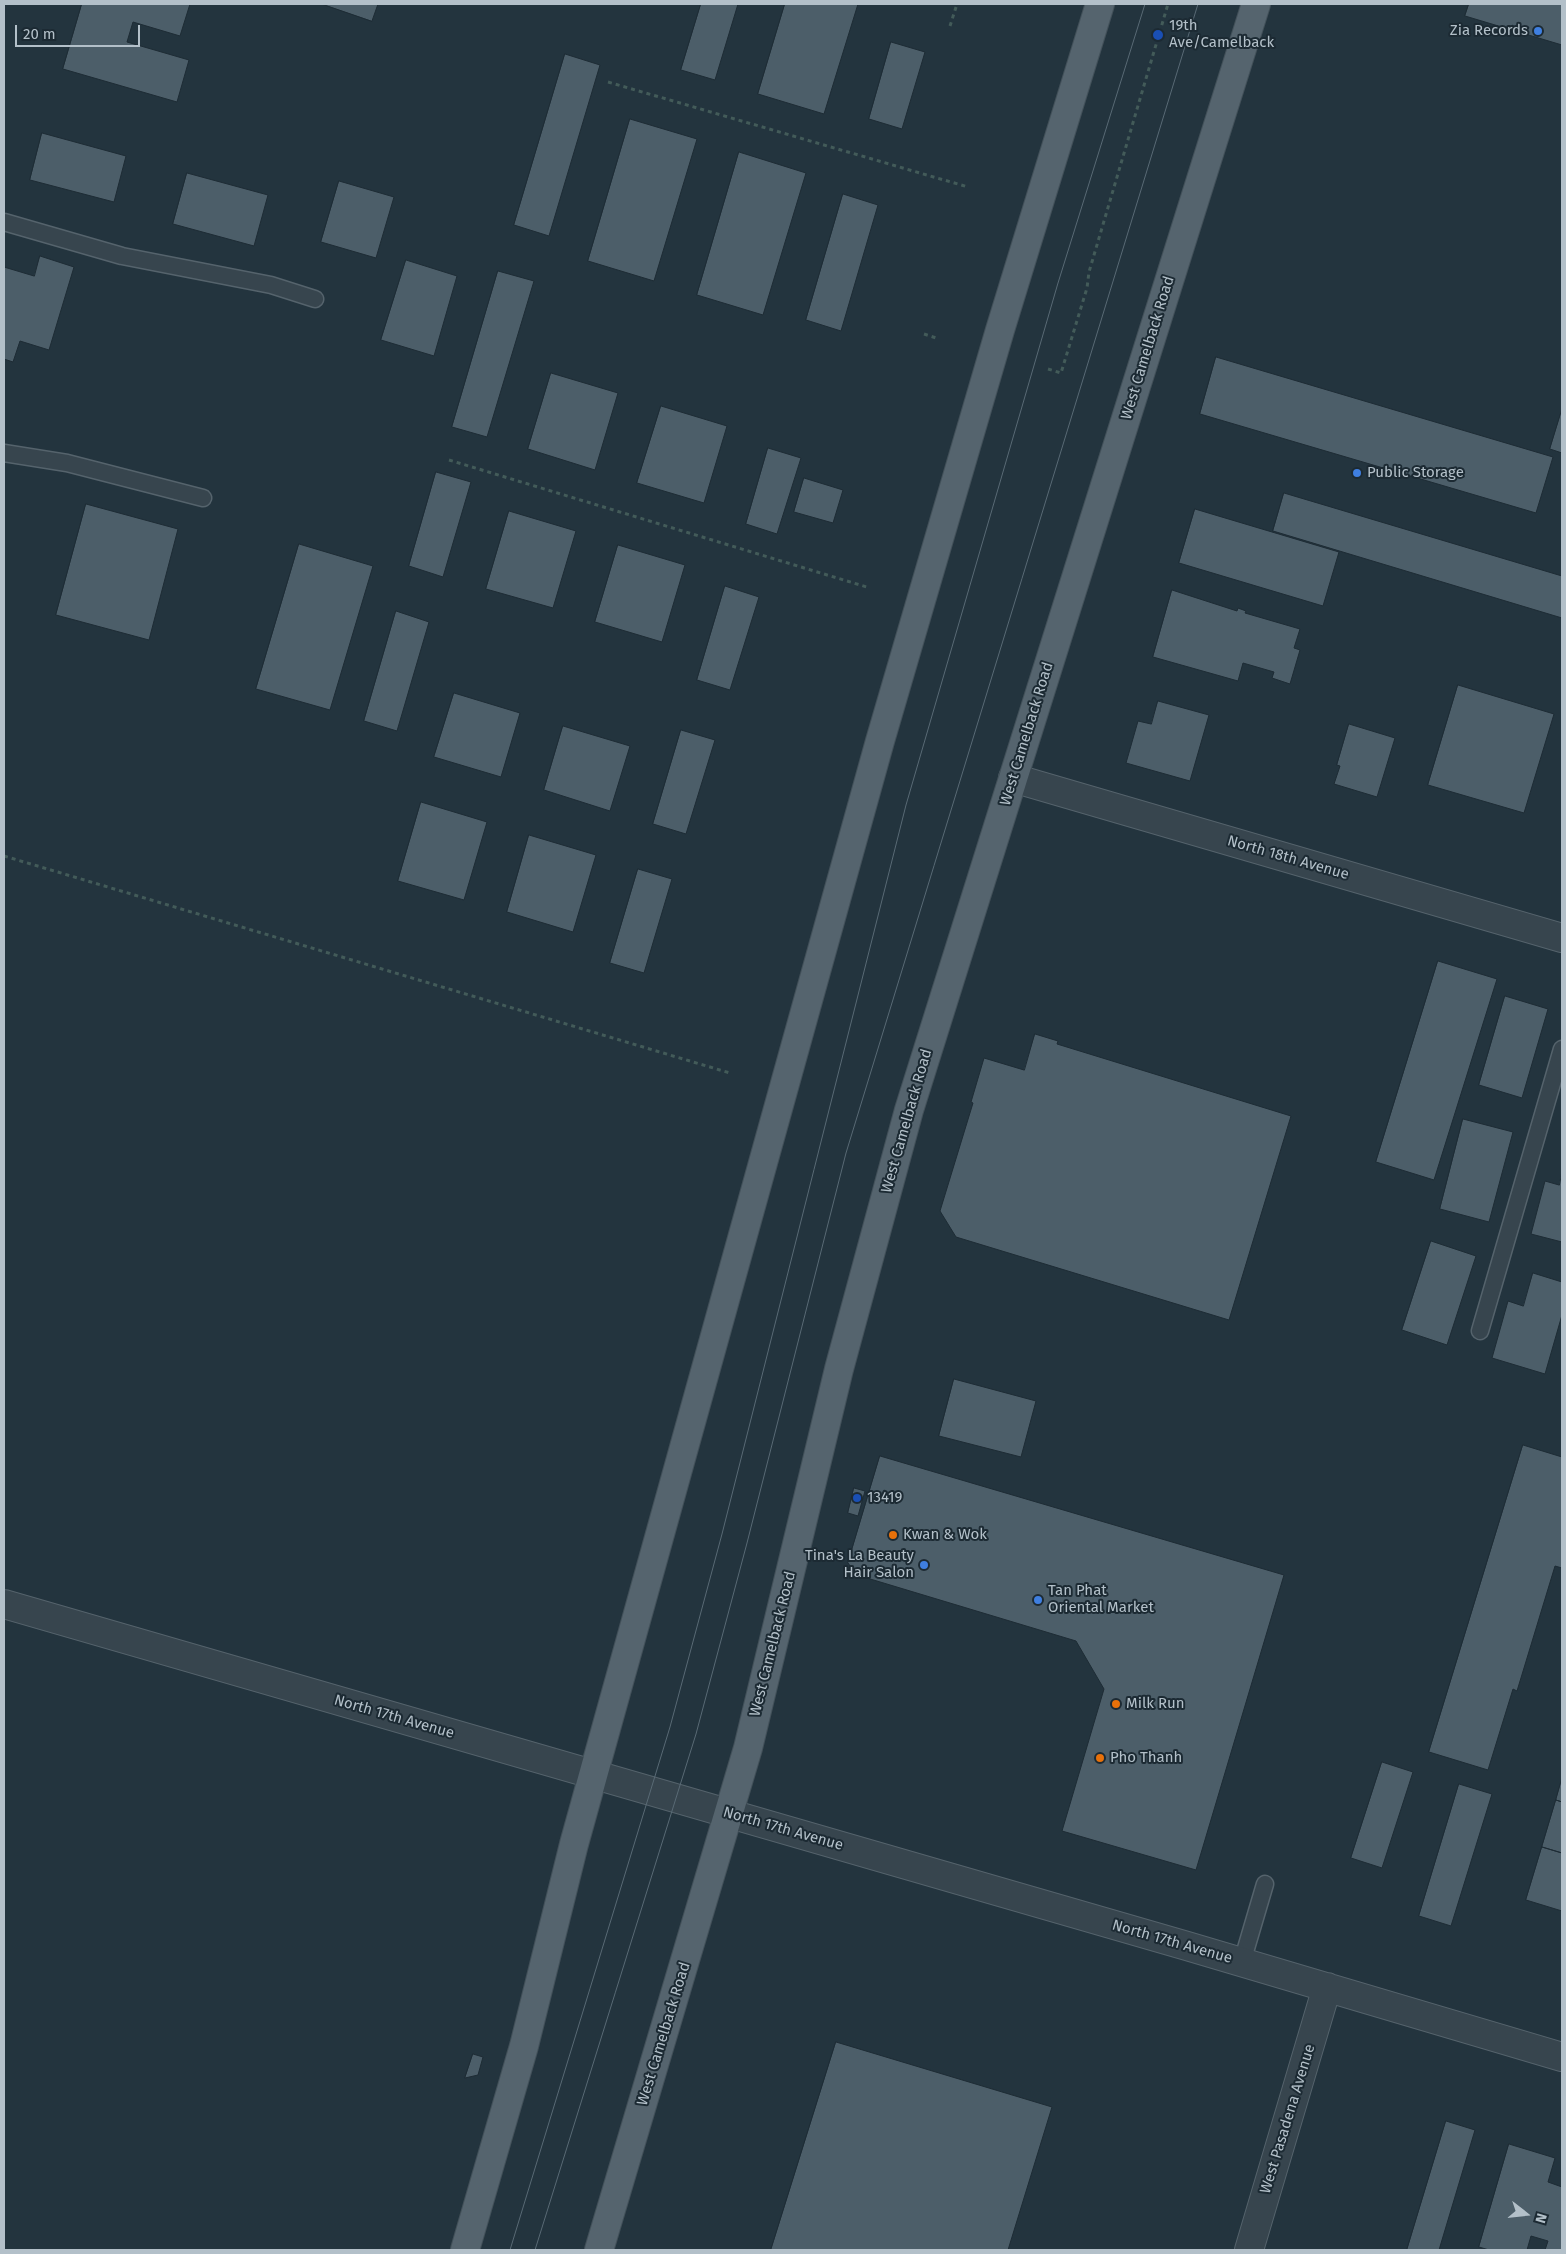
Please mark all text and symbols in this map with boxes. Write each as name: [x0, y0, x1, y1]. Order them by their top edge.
scale bar: [18, 15, 142, 47]
place label: 19th Ave/Camelback: [1169, 17, 1274, 52]
place label: Zia Records: [1450, 22, 1528, 40]
text: 20 m: [23, 25, 56, 43]
marker: Zia Records: [1532, 25, 1544, 37]
marker: 19th Ave/Camelback: [1151, 28, 1165, 42]
street label: West Camelback Road: [1118, 274, 1178, 422]
place label: Public Storage: [1367, 464, 1464, 482]
marker: Public Storage: [1351, 467, 1363, 479]
street label: West Camelback Road: [997, 660, 1057, 808]
street label: North 18th Avenue: [1225, 832, 1351, 884]
street label: West Camelback Road: [878, 1047, 936, 1195]
place label: 13419: [867, 1489, 902, 1507]
marker: 13419: [851, 1492, 863, 1504]
place label: Kwan & Wok: [903, 1526, 987, 1544]
marker: Kwan & Wok: [887, 1529, 899, 1541]
place label: Tina's La Beauty Hair Salon: [805, 1547, 914, 1582]
marker: Tina's La Beauty Hair Salon: [918, 1559, 930, 1571]
street label: West Camelback Road: [746, 1570, 800, 1718]
place label: Tan Phat Oriental Market: [1048, 1582, 1154, 1617]
marker: Tan Phat Oriental Market: [1032, 1594, 1044, 1606]
street label: North 17th Avenue: [332, 1691, 456, 1743]
place label: Milk Run: [1126, 1695, 1185, 1713]
marker: Milk Run: [1110, 1698, 1122, 1710]
place label: Pho Thanh: [1110, 1749, 1182, 1767]
marker: Pho Thanh: [1094, 1752, 1106, 1764]
street label: North 17th Avenue: [721, 1803, 845, 1855]
street label: North 17th Avenue: [1110, 1916, 1234, 1968]
street label: West Camelback Road: [634, 1960, 694, 2108]
street label: West Pasadena Avenue: [1257, 2042, 1319, 2196]
north arrow: [1501, 2189, 1551, 2239]
text: N: [1531, 2211, 1550, 2225]

